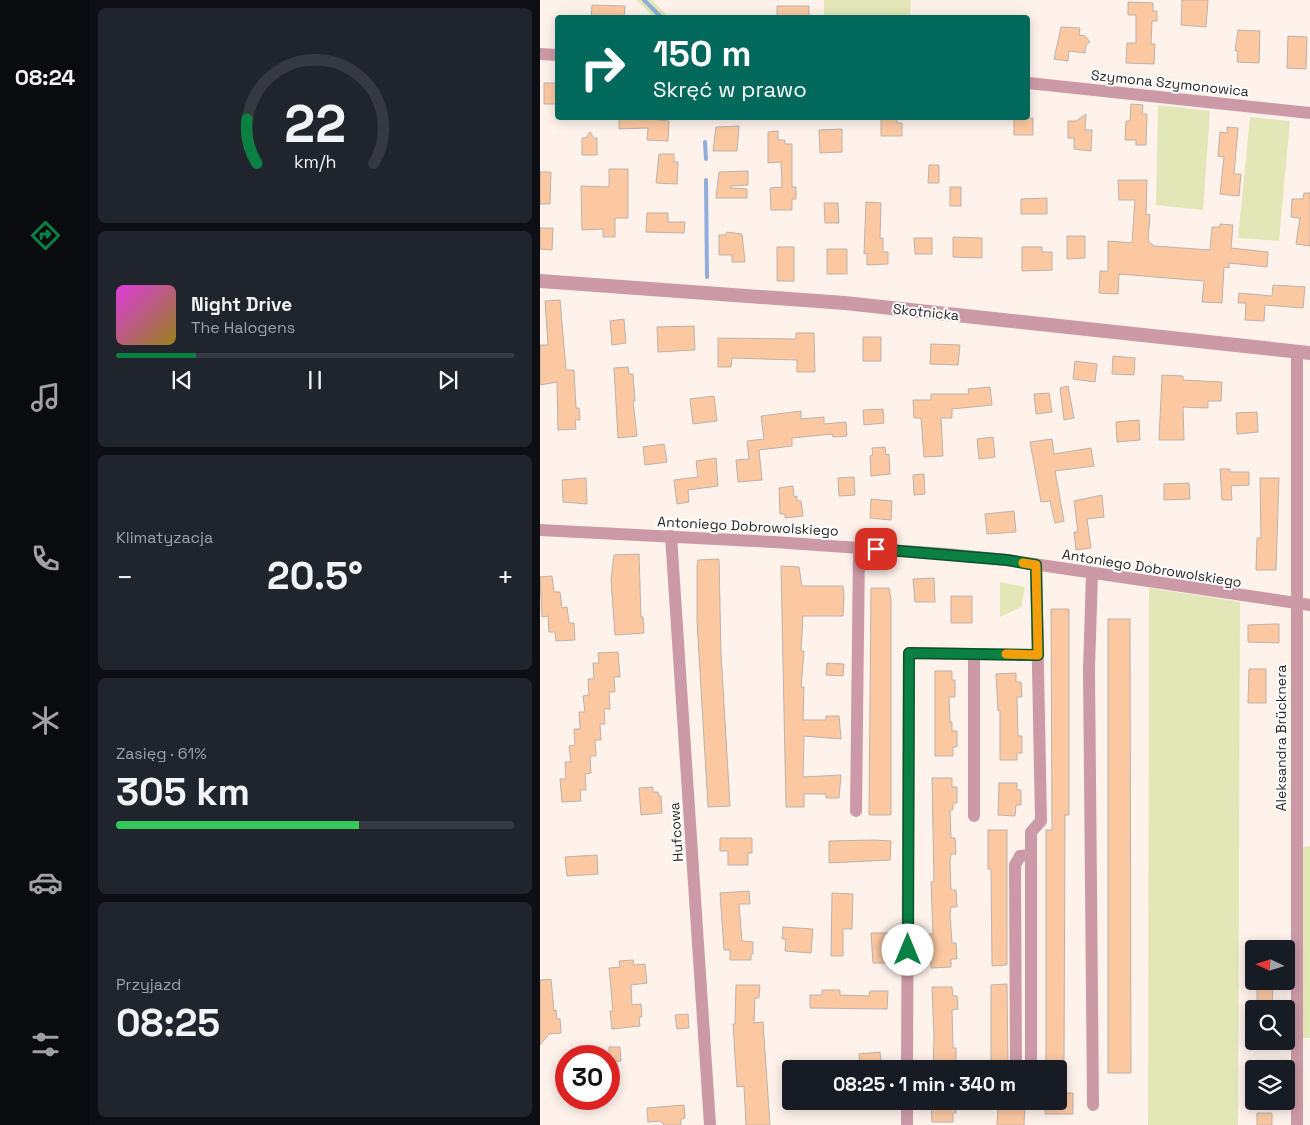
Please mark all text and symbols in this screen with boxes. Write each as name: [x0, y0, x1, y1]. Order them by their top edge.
text: 150 m: [653, 32, 751, 76]
icon: right: [570, 35, 635, 100]
text: 08:24: [15, 63, 75, 91]
street label: Szymona Szymonowica: [1090, 66, 1250, 100]
text: Skręć w prawo: [653, 75, 807, 103]
text: 22: [284, 91, 346, 157]
text: km/h: [294, 150, 336, 173]
icon: directions: [28, 218, 63, 253]
text: Night Drive: [191, 292, 292, 317]
street label: Skotnicka: [892, 300, 960, 324]
text: The Halogens: [191, 317, 295, 338]
icon: previous: [168, 366, 196, 394]
icon: pause: [301, 366, 329, 394]
icon: next: [434, 366, 462, 394]
icon: music: [28, 380, 63, 415]
street label: Antoniego Dobrowolskiego: [657, 512, 839, 540]
text: Klimatyzacja: [116, 527, 213, 548]
pin: [855, 528, 897, 570]
icon: arrive: [862, 535, 890, 563]
icon: phone: [28, 541, 63, 576]
street label: Antoniego Dobrowolskiego: [1061, 545, 1243, 591]
text: 20.5°: [267, 552, 363, 600]
text: −: [116, 559, 133, 595]
text: +: [497, 559, 514, 595]
street label: Aleksandra Brücknera: [1272, 665, 1290, 811]
icon: climate: [28, 703, 63, 738]
text: Zasięg · 61%: [116, 743, 206, 764]
text: 305 km: [116, 768, 250, 816]
street label: Hufcowa: [665, 802, 687, 862]
icon: car: [28, 865, 63, 900]
position arrow: [881, 923, 933, 975]
north arrow: [1245, 940, 1295, 990]
map controls: [1245, 940, 1295, 1110]
text: Przyjazd: [116, 974, 181, 995]
text: 08:25: [116, 999, 220, 1047]
button: search: [1245, 1000, 1295, 1050]
icon: filters: [28, 1027, 63, 1062]
speed limit sign: 30: [555, 1045, 620, 1110]
button: layers: [1245, 1060, 1295, 1110]
text: 08:25 · 1 min · 340 m: [833, 1072, 1016, 1097]

